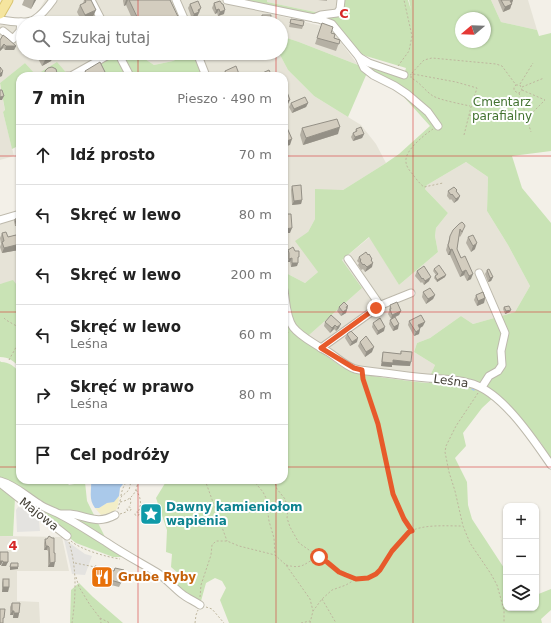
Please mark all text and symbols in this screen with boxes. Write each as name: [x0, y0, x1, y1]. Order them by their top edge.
text: C: [339, 6, 349, 21]
north arrow: [455, 12, 491, 48]
search box: [16, 16, 288, 60]
icon: search: [30, 27, 52, 49]
text: Szukaj tutaj: [62, 29, 150, 47]
text: 7 min: [32, 88, 85, 108]
text: Pieszo · 490 m: [177, 91, 272, 106]
park label: Cmentarz parafialny: [472, 95, 532, 123]
icon: ahead: [32, 144, 54, 166]
text: Idź prosto: [70, 146, 155, 164]
text: 70 m: [239, 147, 272, 162]
icon: left: [32, 204, 54, 226]
text: Skręć w lewo: [70, 206, 181, 224]
text: 80 m: [239, 207, 272, 222]
icon: left: [32, 264, 54, 286]
text: Skręć w lewo: [70, 266, 181, 284]
text: 200 m: [230, 267, 272, 282]
route end: [367, 299, 385, 317]
text: Skręć w lewo: [70, 318, 181, 336]
icon: left: [32, 324, 54, 346]
text: 60 m: [239, 327, 272, 342]
text: Leśna: [70, 336, 108, 351]
street label: Leśna: [433, 372, 469, 390]
text: Skręć w prawo: [70, 378, 194, 396]
icon: right: [32, 384, 54, 406]
text: 80 m: [239, 387, 272, 402]
text: Leśna: [70, 396, 108, 411]
icon: arrive: [32, 444, 54, 466]
text: Cel podróży: [70, 446, 170, 464]
street label: Majowa: [17, 494, 61, 534]
place label: Dawny kamieniołom wapienia: [166, 500, 303, 528]
place icon: Dawny kamieniołom wapienia: [138, 501, 164, 527]
map controls: [503, 503, 539, 611]
button: +: [503, 503, 539, 539]
text: 4: [8, 538, 18, 553]
button: −: [503, 539, 539, 575]
route start: [310, 548, 328, 566]
restaurant icon: Grube Ryby: [89, 564, 115, 590]
place label: Grube Ryby: [118, 570, 196, 584]
button: layers: [503, 575, 539, 611]

